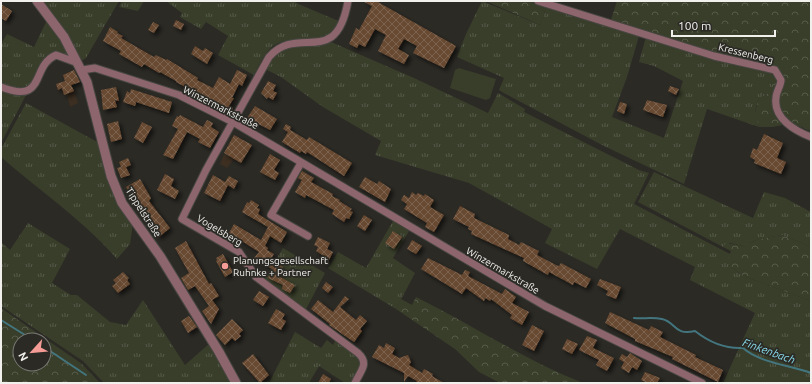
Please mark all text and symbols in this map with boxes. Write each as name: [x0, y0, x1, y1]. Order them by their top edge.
scale bar: [672, 12, 775, 38]
text: 100 m: [678, 19, 711, 32]
street label: Kressenberg: [717, 41, 774, 66]
street label: Winzermarkstraße: [181, 84, 260, 131]
street label: Tippelstraße: [124, 185, 164, 239]
street label: Vogelsberg: [195, 213, 244, 248]
street label: Winzermarkstraße: [464, 245, 541, 296]
place label: Planungsgesellschaft Ruhnke + Partner: [233, 255, 328, 278]
marker: Planungsgesellschaft Ruhnke + Partner: [220, 261, 230, 271]
north arrow: [12, 332, 52, 372]
water label: Finkenbach: [741, 336, 797, 366]
text: N: [16, 350, 30, 363]

